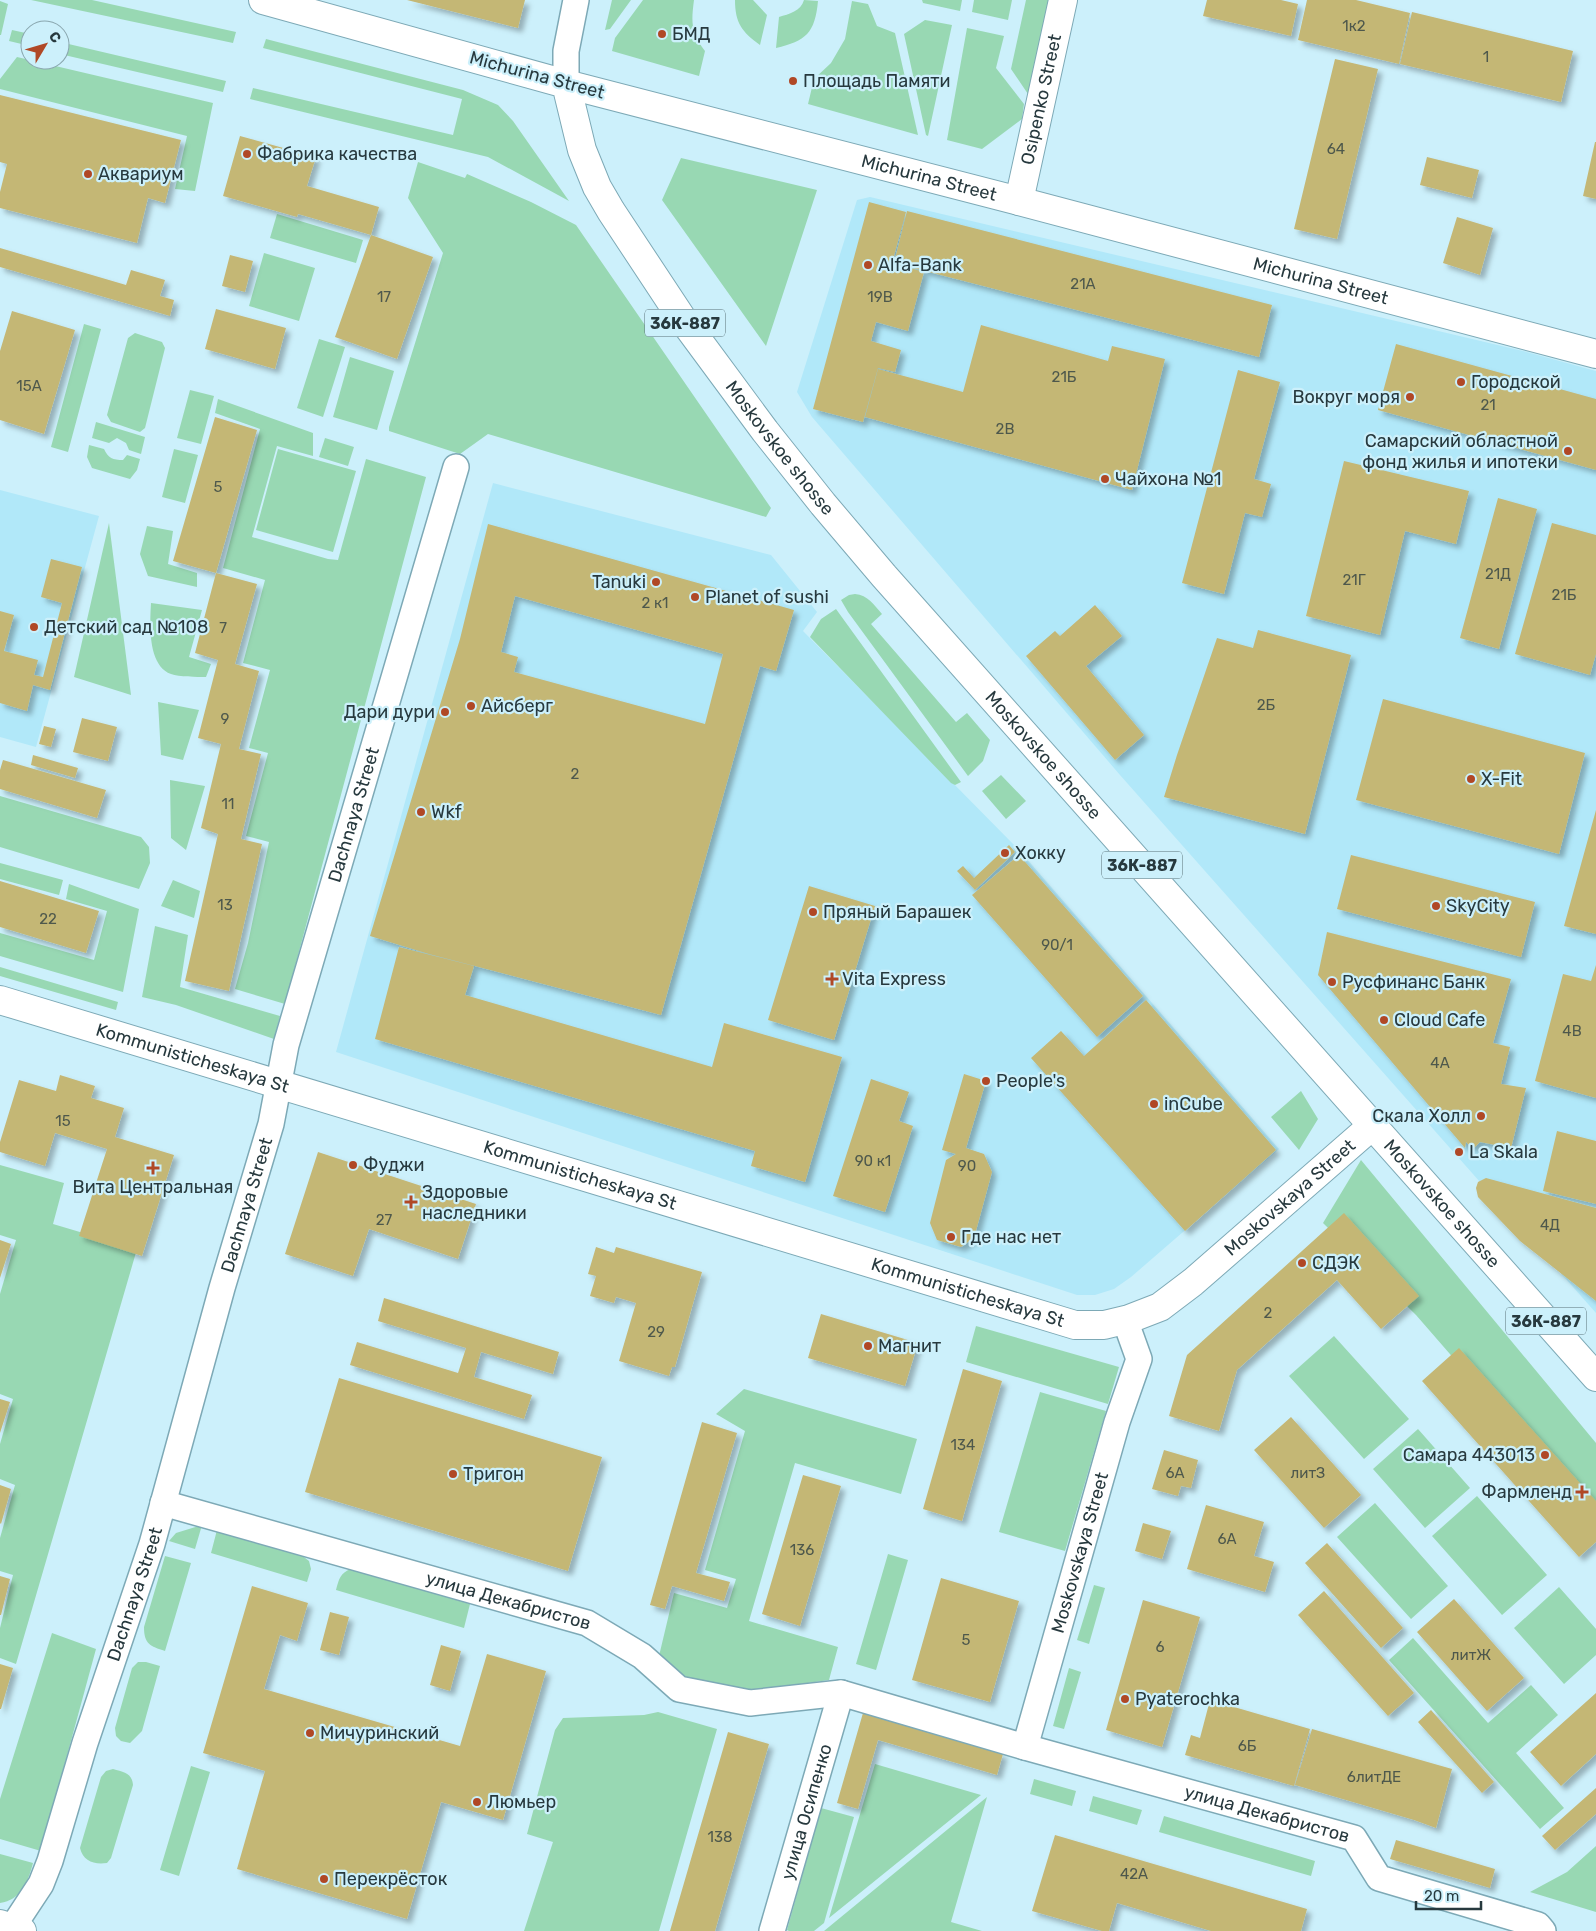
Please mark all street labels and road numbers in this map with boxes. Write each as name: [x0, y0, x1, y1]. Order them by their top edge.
street label: Osipenko Street: [1016, 32, 1066, 167]
street label: Michurina Street: [467, 46, 607, 104]
street label: Michurina Street: [859, 150, 999, 206]
street label: Michurina Street: [1251, 253, 1391, 309]
road number: 36К-887: [645, 309, 725, 336]
street label: Moskovskoe shosse: [721, 376, 839, 520]
street label: Moskovskoe shosse: [980, 686, 1106, 824]
street label: Dachnaya Street: [323, 745, 384, 885]
road number: 36К-887: [1102, 852, 1182, 878]
street label: Kommunisticheskaya St: [93, 1019, 292, 1098]
street label: Moskovskaya Street: [1220, 1134, 1360, 1260]
street label: Dachnaya Street: [216, 1135, 277, 1275]
street label: Moskovskoe shosse: [1379, 1135, 1505, 1272]
street label: Kommunisticheskaya St: [481, 1136, 679, 1215]
street label: Kommunisticheskaya St: [869, 1253, 1067, 1332]
road number: 36К-887: [1506, 1308, 1586, 1334]
street label: Moskovskaya Street: [1047, 1470, 1113, 1636]
street label: Dachnaya Street: [102, 1525, 167, 1664]
street label: улица Декабристов: [423, 1567, 593, 1635]
street label: улица Осипенко: [776, 1741, 837, 1882]
street label: улица Декабристов: [1182, 1781, 1352, 1847]

